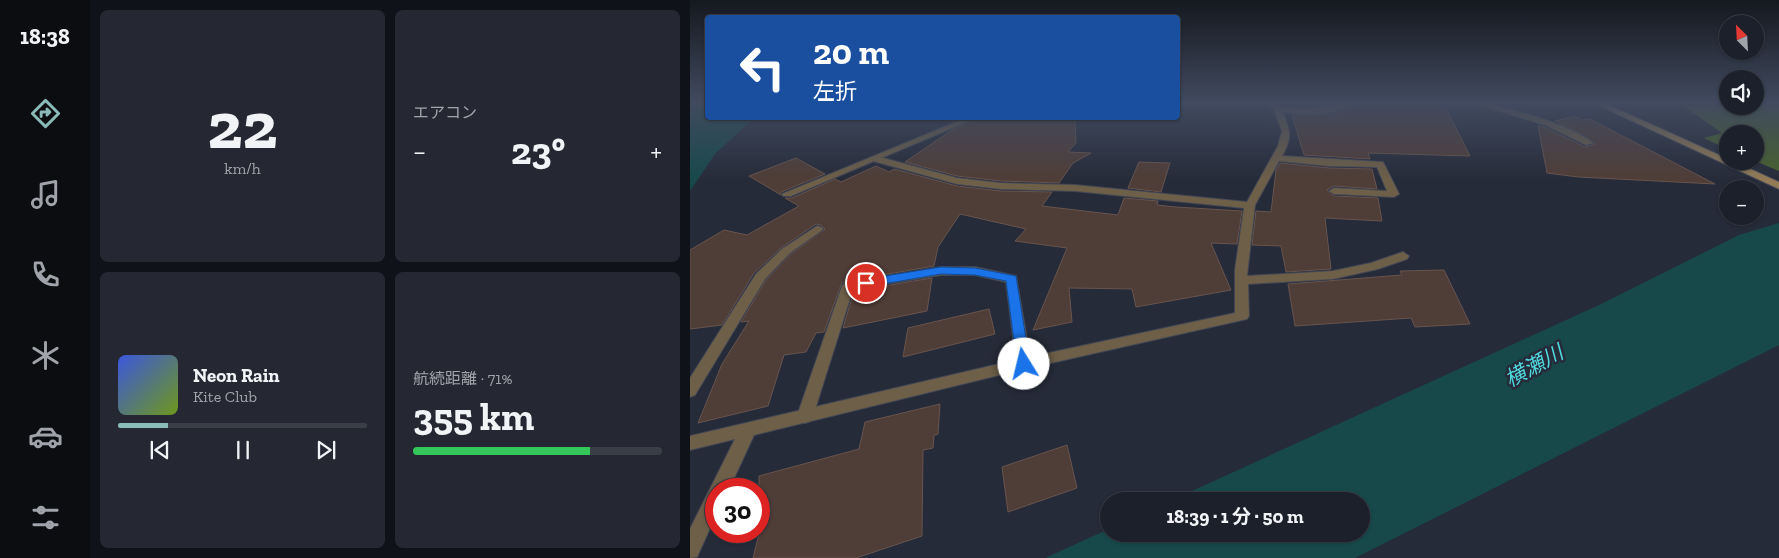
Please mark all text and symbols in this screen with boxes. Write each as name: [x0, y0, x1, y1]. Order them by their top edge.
north arrow: [1719, 15, 1764, 60]
map controls: [1719, 15, 1764, 225]
text: 18:38: [20, 23, 70, 50]
text: 20 m: [813, 31, 889, 73]
icon: left: [730, 35, 795, 100]
button: sound: [1719, 70, 1764, 115]
text: 左折: [813, 78, 857, 105]
text: 22: [208, 87, 277, 165]
icon: directions: [28, 96, 63, 131]
text: エアコン: [413, 103, 477, 122]
button: +: [1719, 125, 1764, 170]
text: 23°: [511, 128, 565, 174]
text: −: [413, 135, 426, 168]
text: +: [650, 135, 662, 168]
text: km/h: [224, 159, 261, 178]
icon: music: [28, 177, 63, 212]
button: −: [1719, 180, 1764, 225]
icon: phone: [28, 257, 63, 292]
pin: [845, 262, 887, 304]
icon: arrive: [852, 269, 880, 297]
position arrow: [997, 337, 1049, 389]
icon: climate: [28, 338, 63, 373]
water label: 横瀬川: [1500, 338, 1569, 392]
text: Neon Rain: [193, 364, 280, 387]
text: 航続距離 · 71%: [413, 369, 512, 388]
text: Kite Club: [193, 387, 257, 406]
text: 355 km: [413, 394, 534, 440]
icon: car: [28, 419, 63, 454]
icon: previous: [146, 436, 174, 464]
icon: pause: [229, 436, 257, 464]
icon: next: [312, 436, 340, 464]
speed limit sign: 30: [705, 478, 770, 543]
icon: filters: [28, 500, 63, 535]
text: 18:39 · 1 分 · 50 m: [1166, 505, 1304, 528]

